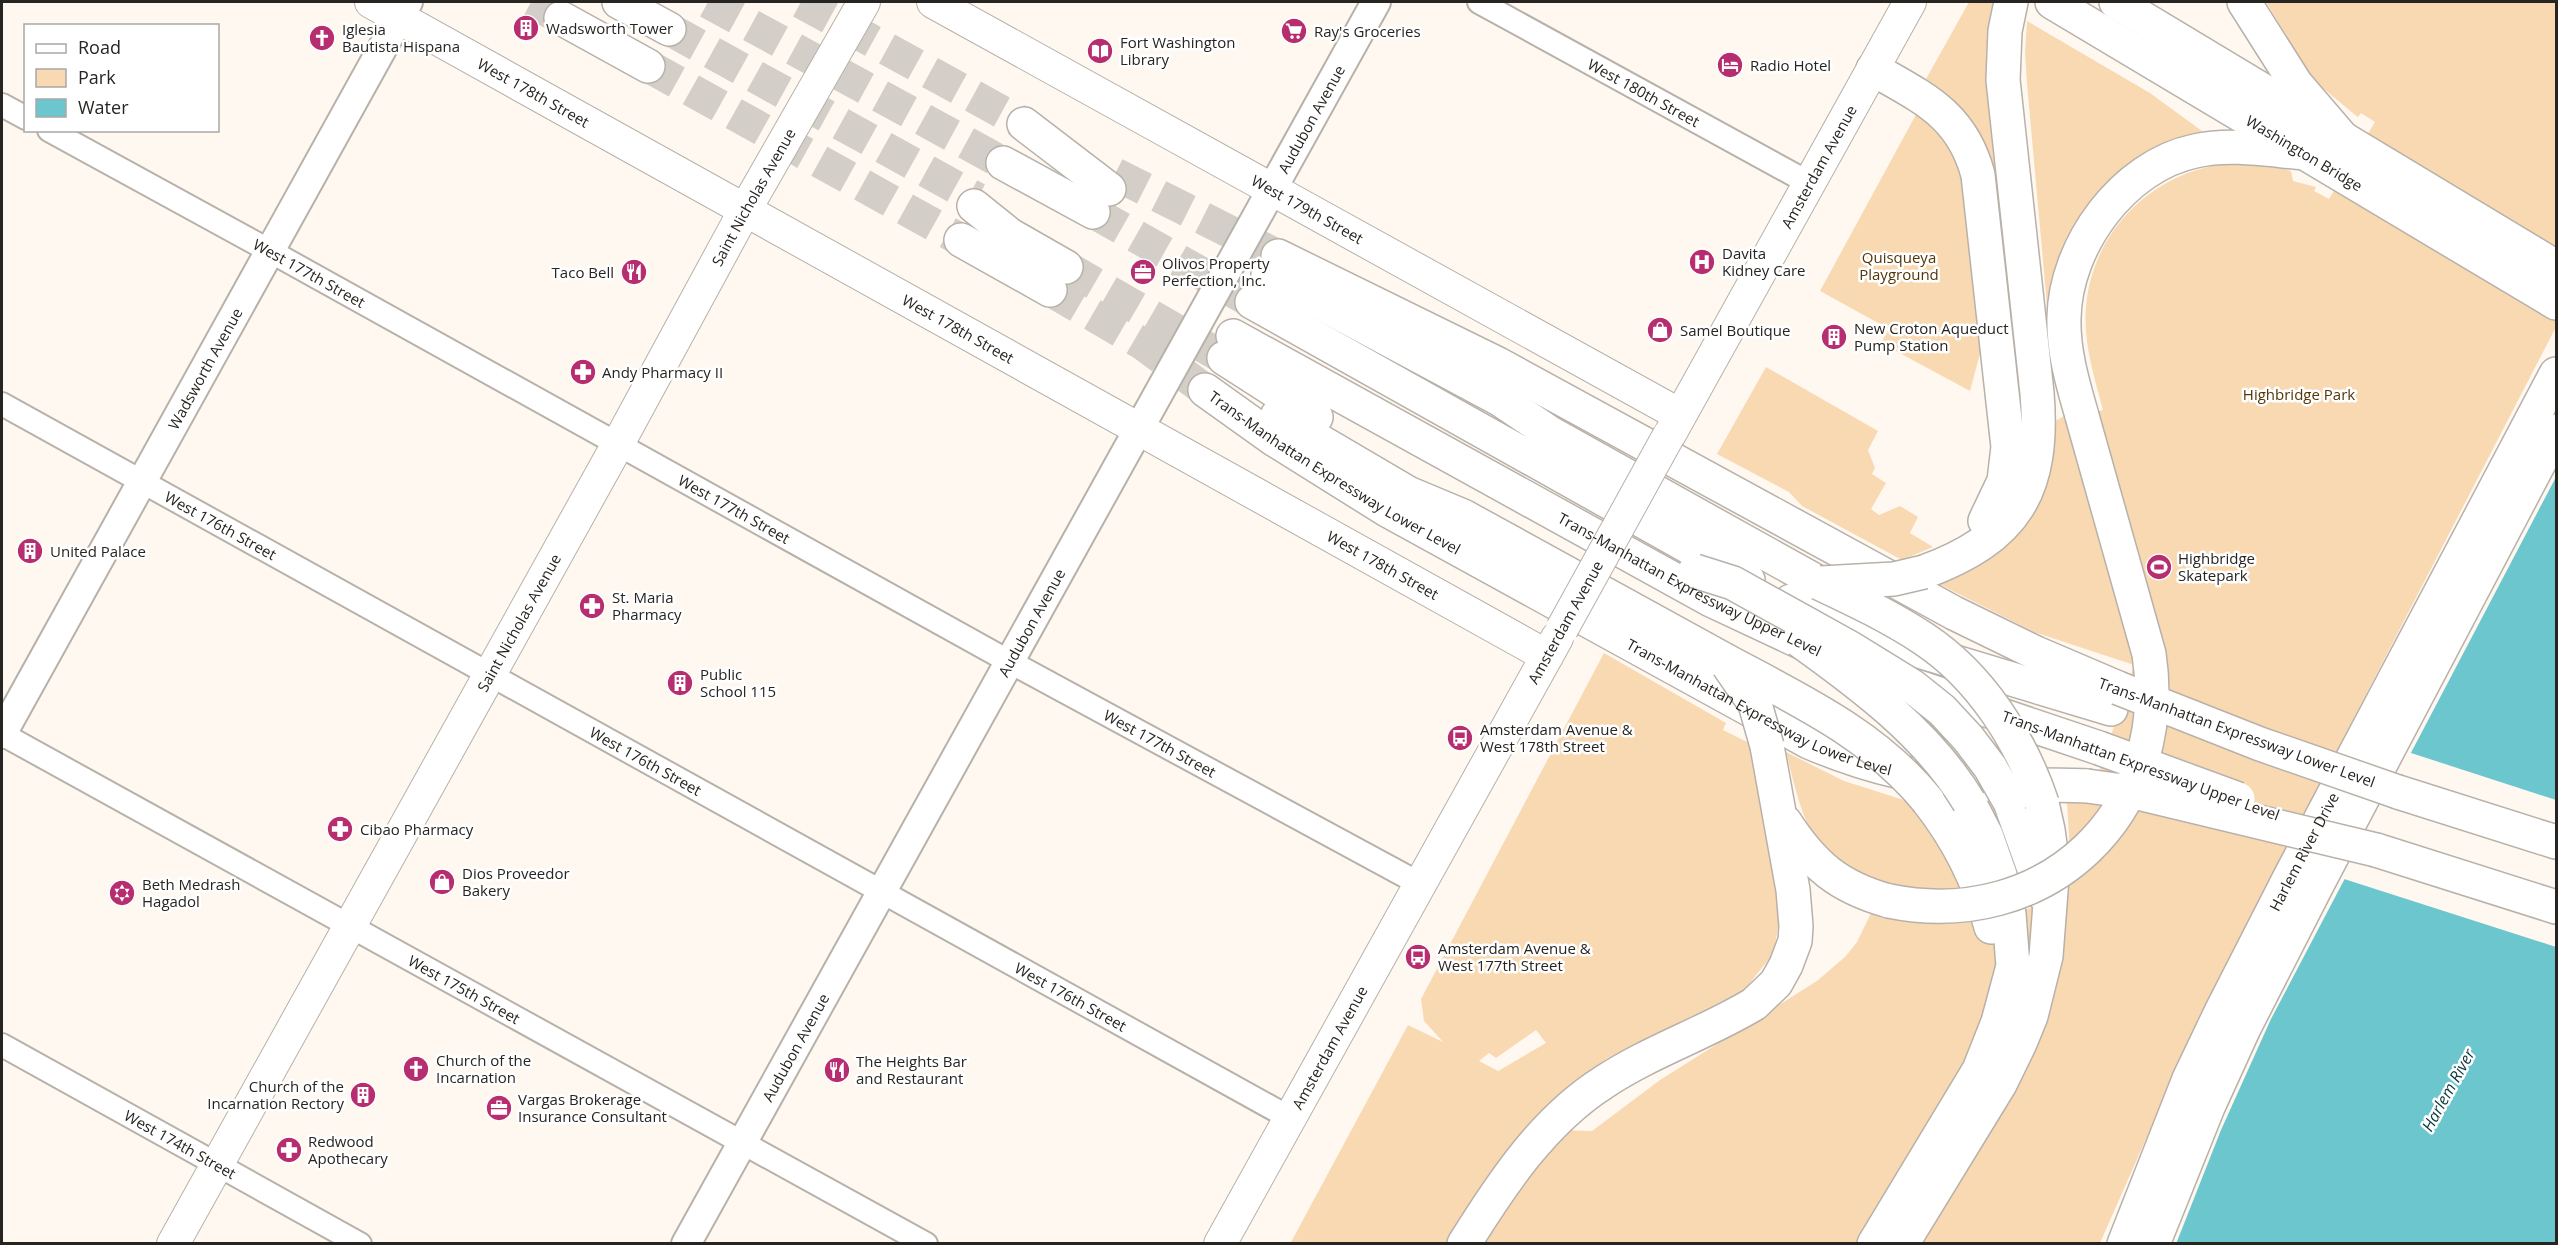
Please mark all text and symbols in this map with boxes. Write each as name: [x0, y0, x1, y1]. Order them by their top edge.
building icon: Wadsworth Tower: [511, 13, 541, 43]
supermarket icon: Ray's Groceries: [1279, 16, 1309, 46]
place label: Wadsworth Tower: [546, 18, 673, 38]
place label: Iglesia Bautista Hispana: [342, 19, 460, 56]
place label: Ray's Groceries: [1314, 21, 1421, 41]
church icon: Iglesia Bautista Hispana: [307, 23, 337, 53]
legend: [24, 24, 219, 132]
place label: Fort Washington Library: [1120, 32, 1235, 69]
text: Road: [78, 35, 121, 59]
library icon: Fort Washington Library: [1085, 36, 1115, 66]
hotel icon: Radio Hotel: [1715, 50, 1745, 80]
street label: West 178th Street: [474, 53, 593, 131]
street label: West 180th Street: [1584, 54, 1703, 131]
place label: Radio Hotel: [1750, 55, 1831, 75]
street label: Audubon Avenue: [1273, 61, 1349, 177]
text: Park: [78, 65, 116, 89]
text: Water: [78, 95, 129, 119]
street label: Amsterdam Avenue: [1776, 101, 1861, 232]
street label: Washington Bridge: [2242, 110, 2366, 195]
street label: Saint Nicholas Avenue: [707, 125, 800, 269]
street label: West 179th Street: [1248, 170, 1367, 248]
street label: West 177th Street: [250, 234, 369, 312]
place label: Davita Kidney Care: [1722, 243, 1806, 280]
hospital icon: Davita Kidney Care: [1687, 247, 1717, 277]
park label: Quisqueya Playground: [1859, 247, 1939, 284]
place label: Olivos Property Perfection, Inc.: [1162, 253, 1270, 290]
restaurant icon: Taco Bell: [619, 257, 649, 287]
office icon: Olivos Property Perfection, Inc.: [1128, 257, 1158, 287]
place label: Taco Bell: [552, 262, 614, 282]
street label: West 178th Street: [899, 290, 1018, 368]
street label: Wadsworth Avenue: [163, 304, 246, 433]
shop icon: Samel Boutique: [1645, 315, 1675, 345]
place label: New Croton Aqueduct Pump Station: [1854, 318, 2009, 355]
place label: Samel Boutique: [1680, 320, 1790, 340]
building icon: New Croton Aqueduct Pump Station: [1819, 322, 1849, 352]
pharmacy icon: Andy Pharmacy II: [568, 357, 598, 387]
place label: Andy Pharmacy II: [602, 362, 723, 382]
park label: Highbridge Park: [2243, 384, 2355, 404]
street label: Trans-Manhattan Expressway Lower Level: [1205, 386, 1464, 559]
street label: West 177th Street: [675, 470, 794, 548]
street label: West 176th Street: [161, 486, 280, 564]
street label: Trans-Manhattan Expressway Upper Level: [1555, 508, 1825, 660]
street label: West 178th Street: [1324, 526, 1442, 604]
building icon: United Palace: [15, 536, 45, 566]
place label: United Palace: [50, 541, 146, 561]
place label: Highbridge Skatepark: [2178, 548, 2255, 585]
street label: Saint Nicholas Avenue: [472, 550, 565, 695]
sports icon: Highbridge Skatepark: [2144, 552, 2174, 582]
street label: Amsterdam Avenue: [1523, 557, 1607, 687]
street label: Audubon Avenue: [993, 565, 1069, 680]
place label: St. Maria Pharmacy: [612, 587, 682, 624]
pharmacy icon: St. Maria Pharmacy: [577, 591, 607, 621]
street label: Trans-Manhattan Expressway Lower Level: [1623, 634, 1894, 780]
place label: Public School 115: [700, 664, 776, 701]
building icon: Public School 115: [665, 668, 695, 698]
street label: Trans-Manhattan Expressway Lower Level: [2096, 672, 2378, 792]
street label: West 177th Street: [1100, 705, 1220, 782]
street label: Trans-Manhattan Expressway Upper Level: [2000, 705, 2282, 825]
place label: Amsterdam Avenue & West 178th Street: [1480, 719, 1633, 756]
street label: West 176th Street: [586, 722, 705, 800]
bus stop icon: Amsterdam Avenue & West 178th Street: [1445, 723, 1475, 753]
street label: Harlem River Drive: [2264, 789, 2343, 914]
pharmacy icon: Cibao Pharmacy: [325, 814, 355, 844]
place label: Cibao Pharmacy: [360, 819, 474, 839]
place label: Dios Proveedor Bakery: [462, 863, 570, 900]
shop icon: Dios Proveedor Bakery: [427, 867, 457, 897]
place label: Beth Medrash Hagadol: [142, 874, 240, 911]
synagogue icon: Beth Medrash Hagadol: [107, 878, 137, 908]
place label: Amsterdam Avenue & West 177th Street: [1438, 938, 1591, 975]
bus stop icon: Amsterdam Avenue & West 177th Street: [1403, 942, 1433, 972]
street label: West 175th Street: [405, 950, 524, 1028]
street label: West 176th Street: [1011, 957, 1130, 1035]
street label: Amsterdam Avenue: [1287, 982, 1372, 1113]
street label: Audubon Avenue: [757, 990, 833, 1105]
water label: Harlem River: [2416, 1044, 2480, 1135]
place label: Church of the Incarnation: [436, 1050, 531, 1087]
place label: The Heights Bar and Restaurant: [856, 1051, 967, 1088]
church icon: Church of the Incarnation: [401, 1054, 431, 1084]
restaurant icon: The Heights Bar and Restaurant: [822, 1055, 852, 1085]
place label: Church of the Incarnation Rectory: [207, 1076, 344, 1113]
building icon: Church of the Incarnation Rectory: [348, 1080, 378, 1110]
place label: Vargas Brokerage Insurance Consultant: [518, 1089, 667, 1126]
office icon: Vargas Brokerage Insurance Consultant: [484, 1093, 514, 1123]
street label: West 174th Street: [121, 1105, 240, 1183]
place label: Redwood Apothecary: [308, 1131, 388, 1168]
pharmacy icon: Redwood Apothecary: [274, 1135, 304, 1165]

